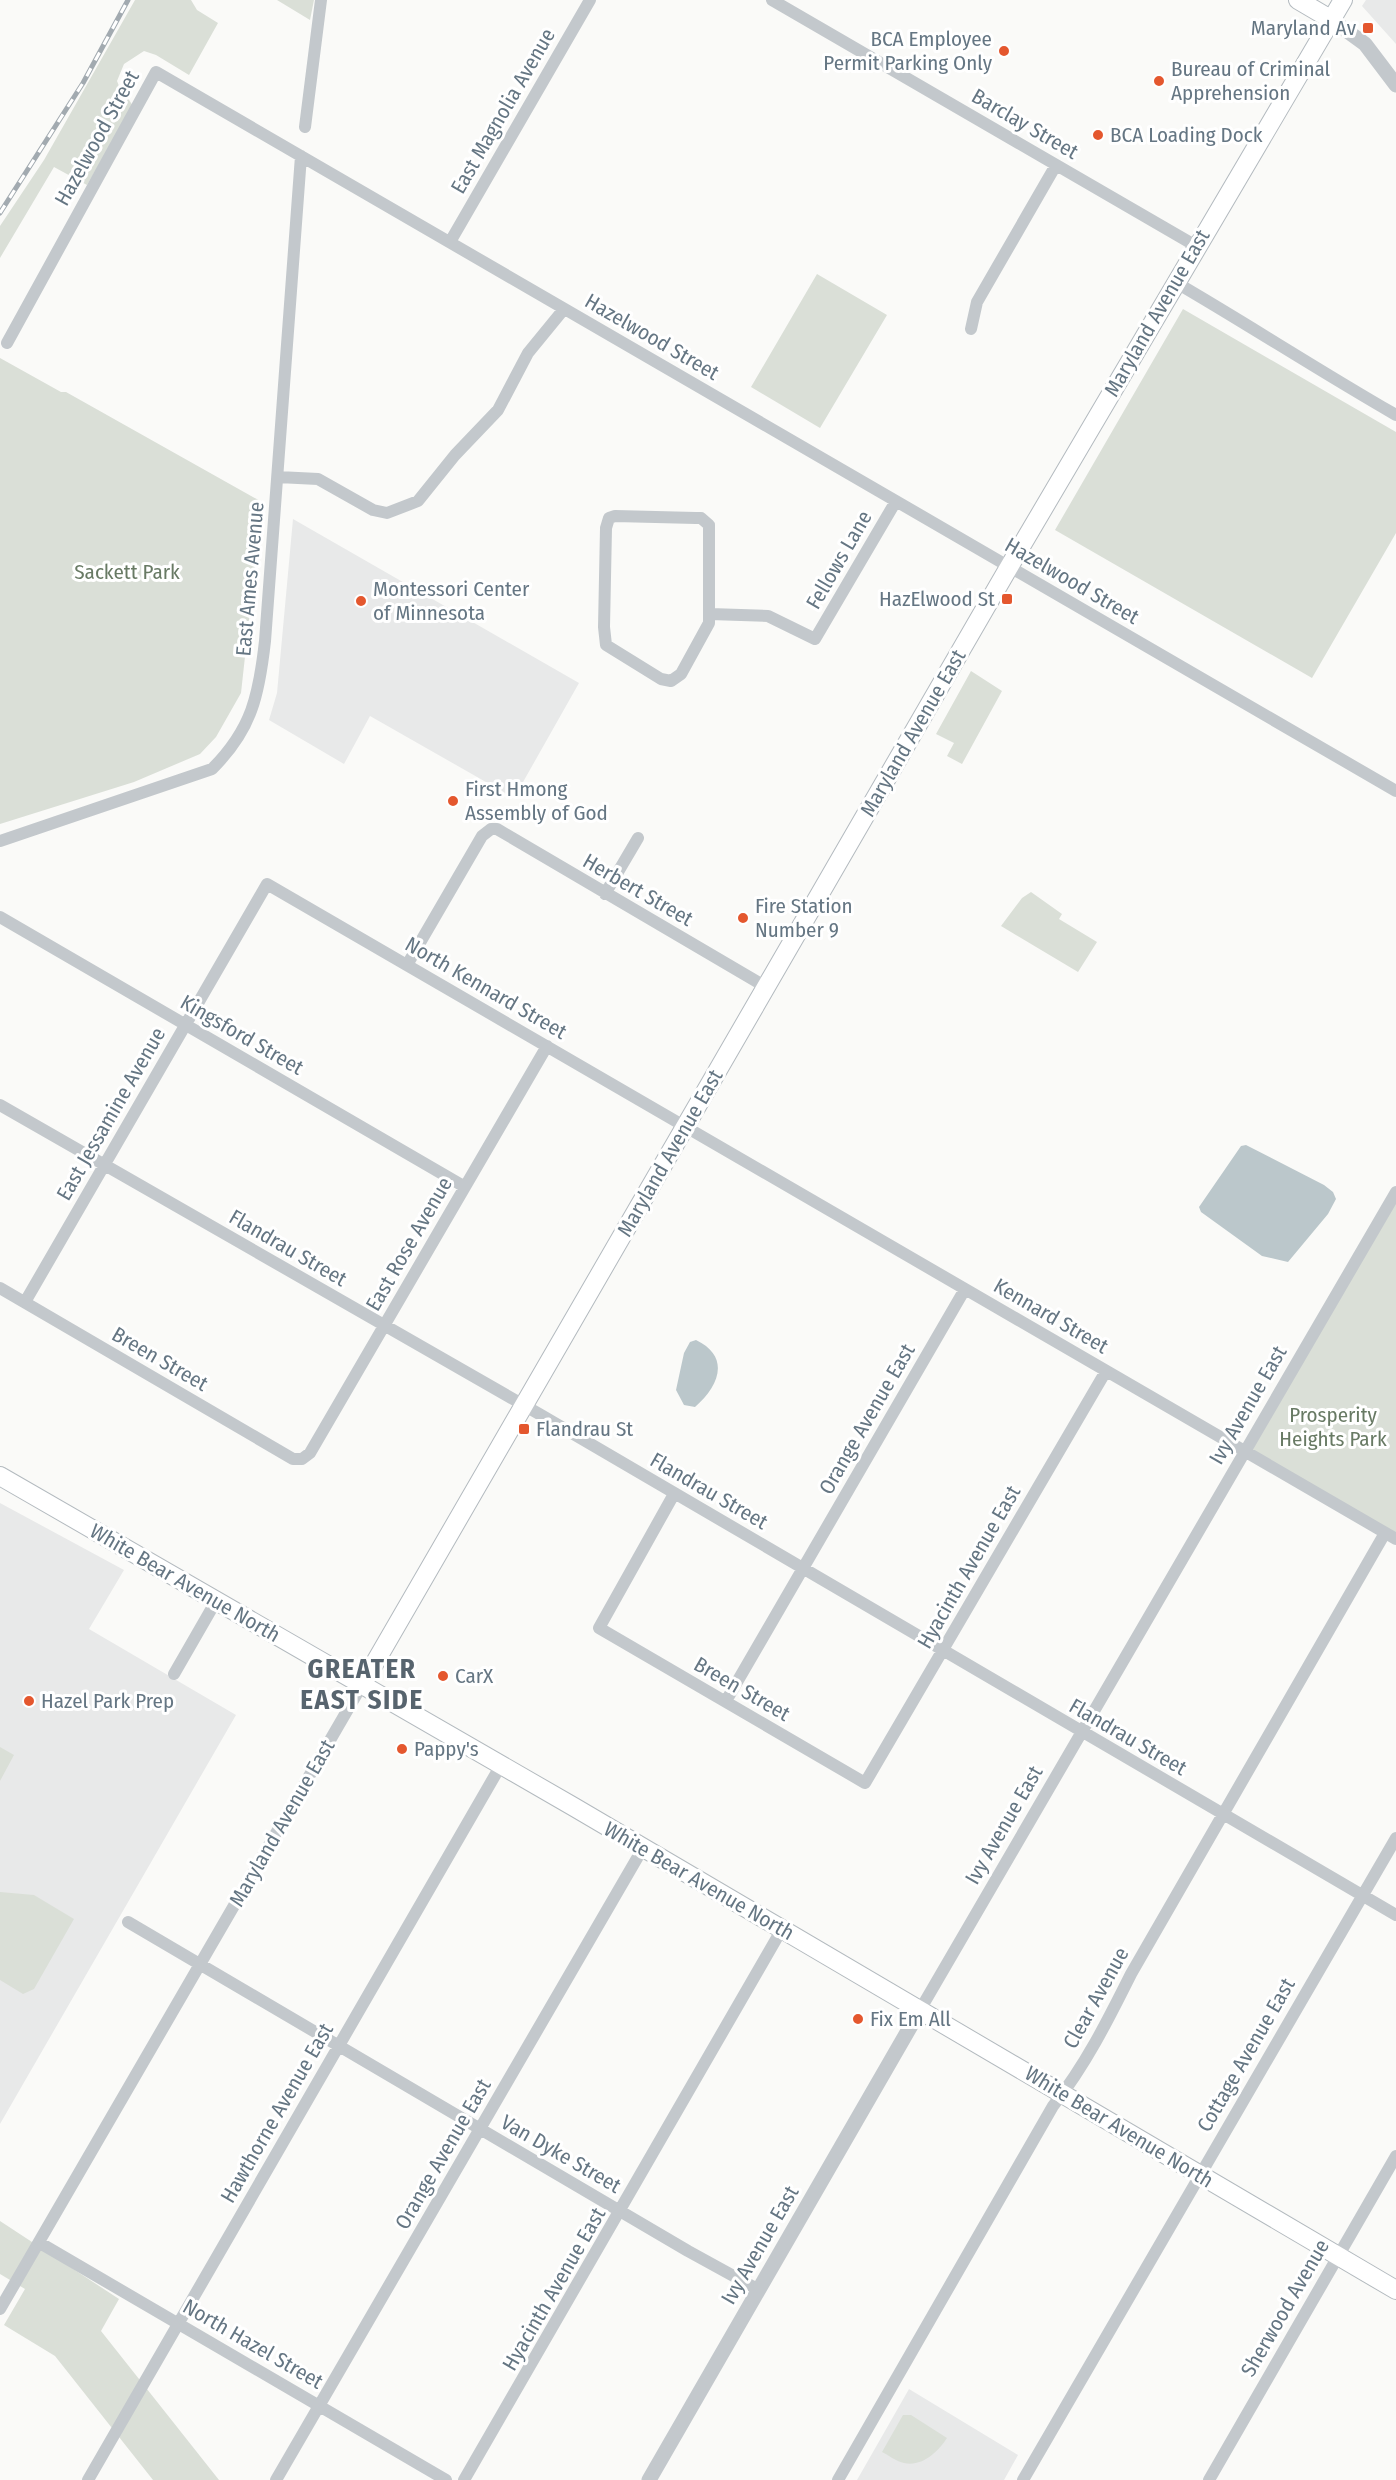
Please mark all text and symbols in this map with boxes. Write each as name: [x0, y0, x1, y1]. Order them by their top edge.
place label: Maryland Av: [1251, 15, 1357, 41]
marker: Maryland Av: [1361, 21, 1375, 35]
street label: East Magnolia Avenue: [445, 24, 561, 198]
place label: BCA Employee Permit Parking Only: [823, 26, 993, 76]
marker: BCA Employee Permit Parking Only: [997, 44, 1011, 58]
place label: Bureau of Criminal Apprehension: [1171, 56, 1331, 106]
street label: Hazelwood Street: [49, 66, 145, 210]
marker: Bureau of Criminal Apprehension: [1152, 74, 1166, 88]
street label: Barclay Street: [967, 83, 1083, 165]
place label: BCA Loading Dock: [1110, 122, 1263, 148]
marker: BCA Loading Dock: [1091, 128, 1105, 142]
street label: Maryland Avenue East: [1099, 225, 1215, 401]
street label: Hazelwood Street: [580, 288, 724, 386]
street label: East Ames Avenue: [230, 501, 270, 657]
street label: Fellows Lane: [800, 506, 878, 614]
street label: Hazelwood Street: [1000, 532, 1144, 630]
park label: Sackett Park: [74, 559, 180, 585]
place label: Montessori Center of Minnesota: [373, 576, 530, 626]
place label: HazElwood St: [879, 586, 995, 612]
marker: HazElwood St: [1000, 592, 1014, 606]
marker: Montessori Center of Minnesota: [354, 594, 368, 608]
street label: Maryland Avenue East: [855, 645, 971, 821]
place label: First Hmong Assembly of God: [465, 776, 608, 826]
marker: First Hmong Assembly of God: [446, 794, 460, 808]
street label: Herbert Street: [578, 848, 698, 932]
place label: Fire Station Number 9: [755, 893, 853, 943]
marker: Fire Station Number 9: [736, 911, 750, 925]
street label: North Kennard Street: [401, 931, 571, 1045]
street label: Kingsford Street: [176, 989, 308, 1081]
street label: East Jessamine Avenue: [51, 1023, 171, 1205]
street label: Maryland Avenue East: [612, 1065, 728, 1241]
street label: East Rose Avenue: [360, 1173, 458, 1315]
street label: Flandrau Street: [225, 1204, 352, 1292]
street label: Kennard Street: [989, 1273, 1113, 1359]
street label: Breen Street: [107, 1321, 213, 1397]
street label: Orange Avenue East: [813, 1339, 921, 1499]
street label: Ivy Avenue East: [1204, 1341, 1293, 1469]
park label: Prosperity Heights Park: [1279, 1402, 1387, 1452]
place label: Flandrau St: [536, 1416, 633, 1442]
marker: Flandrau St: [517, 1422, 531, 1436]
street label: Flandrau Street: [646, 1447, 773, 1535]
street label: Hyacinth Avenue East: [912, 1481, 1026, 1653]
street label: White Bear Avenue North: [85, 1518, 285, 1648]
street label: Breen Street: [689, 1651, 795, 1727]
district label: GREATER EAST SIDE: [300, 1653, 424, 1716]
place label: CarX: [455, 1663, 494, 1689]
marker: CarX: [436, 1669, 450, 1683]
place label: Hazel Park Prep: [41, 1688, 174, 1714]
street label: Flandrau Street: [1065, 1693, 1192, 1781]
marker: Hazel Park Prep: [22, 1694, 36, 1708]
street label: Maryland Avenue East: [224, 1735, 340, 1911]
place label: Pappy's: [414, 1736, 479, 1762]
marker: Pappy's: [395, 1742, 409, 1756]
street label: Ivy Avenue East: [960, 1761, 1049, 1889]
street label: White Bear Avenue North: [599, 1816, 799, 1946]
street label: Clear Avenue: [1058, 1943, 1134, 2053]
street label: Cottage Avenue East: [1191, 1973, 1301, 2137]
place label: Fix Em All: [870, 2006, 951, 2032]
marker: Fix Em All: [851, 2012, 865, 2026]
street label: Hawthorne Avenue East: [215, 2019, 339, 2207]
street label: White Bear Avenue North: [1020, 2060, 1218, 2194]
street label: Orange Avenue East: [389, 2074, 497, 2234]
street label: Van Dyke Street: [496, 2109, 626, 2199]
street label: Ivy Avenue East: [716, 2181, 805, 2309]
street label: Hyacinth Avenue East: [497, 2203, 611, 2375]
street label: Sherwood Avenue: [1235, 2235, 1335, 2381]
street label: North Hazel Street: [178, 2293, 328, 2395]

